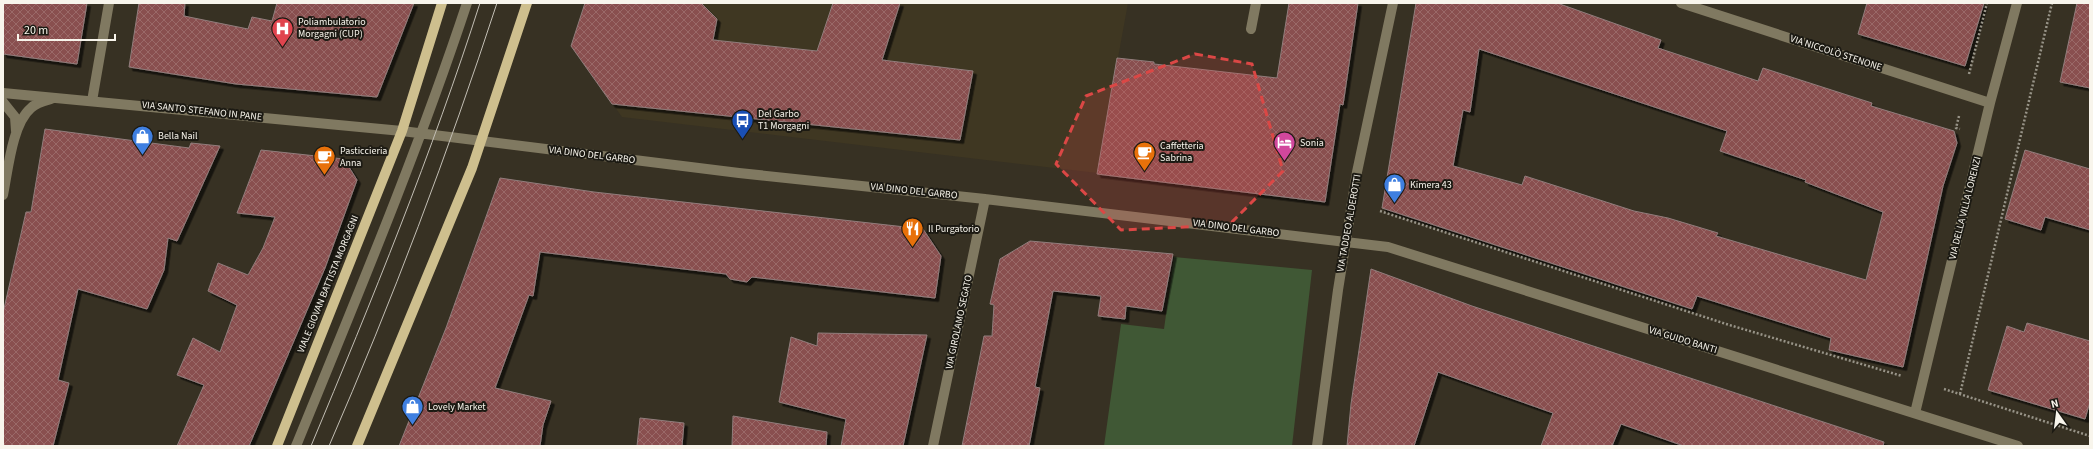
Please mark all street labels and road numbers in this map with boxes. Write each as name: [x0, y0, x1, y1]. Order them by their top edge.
street label: VIA NICCOLÒ STENONE: [1788, 32, 1884, 74]
street label: VIA SANTO STEFANO IN PANE: [141, 98, 263, 124]
street label: VIA DINO DEL GARBO: [548, 143, 636, 167]
street label: VIA DELLA VILLA LORENZI: [1945, 155, 1985, 261]
street label: VIA TADDEO ALDEROTTI: [1334, 173, 1364, 273]
street label: VIA DINO DEL GARBO: [870, 179, 958, 203]
street label: VIALE GIOVAN BATTISTA MORGAGNI: [294, 213, 362, 355]
street label: VIA DINO DEL GARBO: [1192, 216, 1280, 240]
street label: VIA GIROLAMO SEGATO: [942, 273, 976, 370]
street label: VIA GUIDO BANTI: [1647, 323, 1719, 357]

